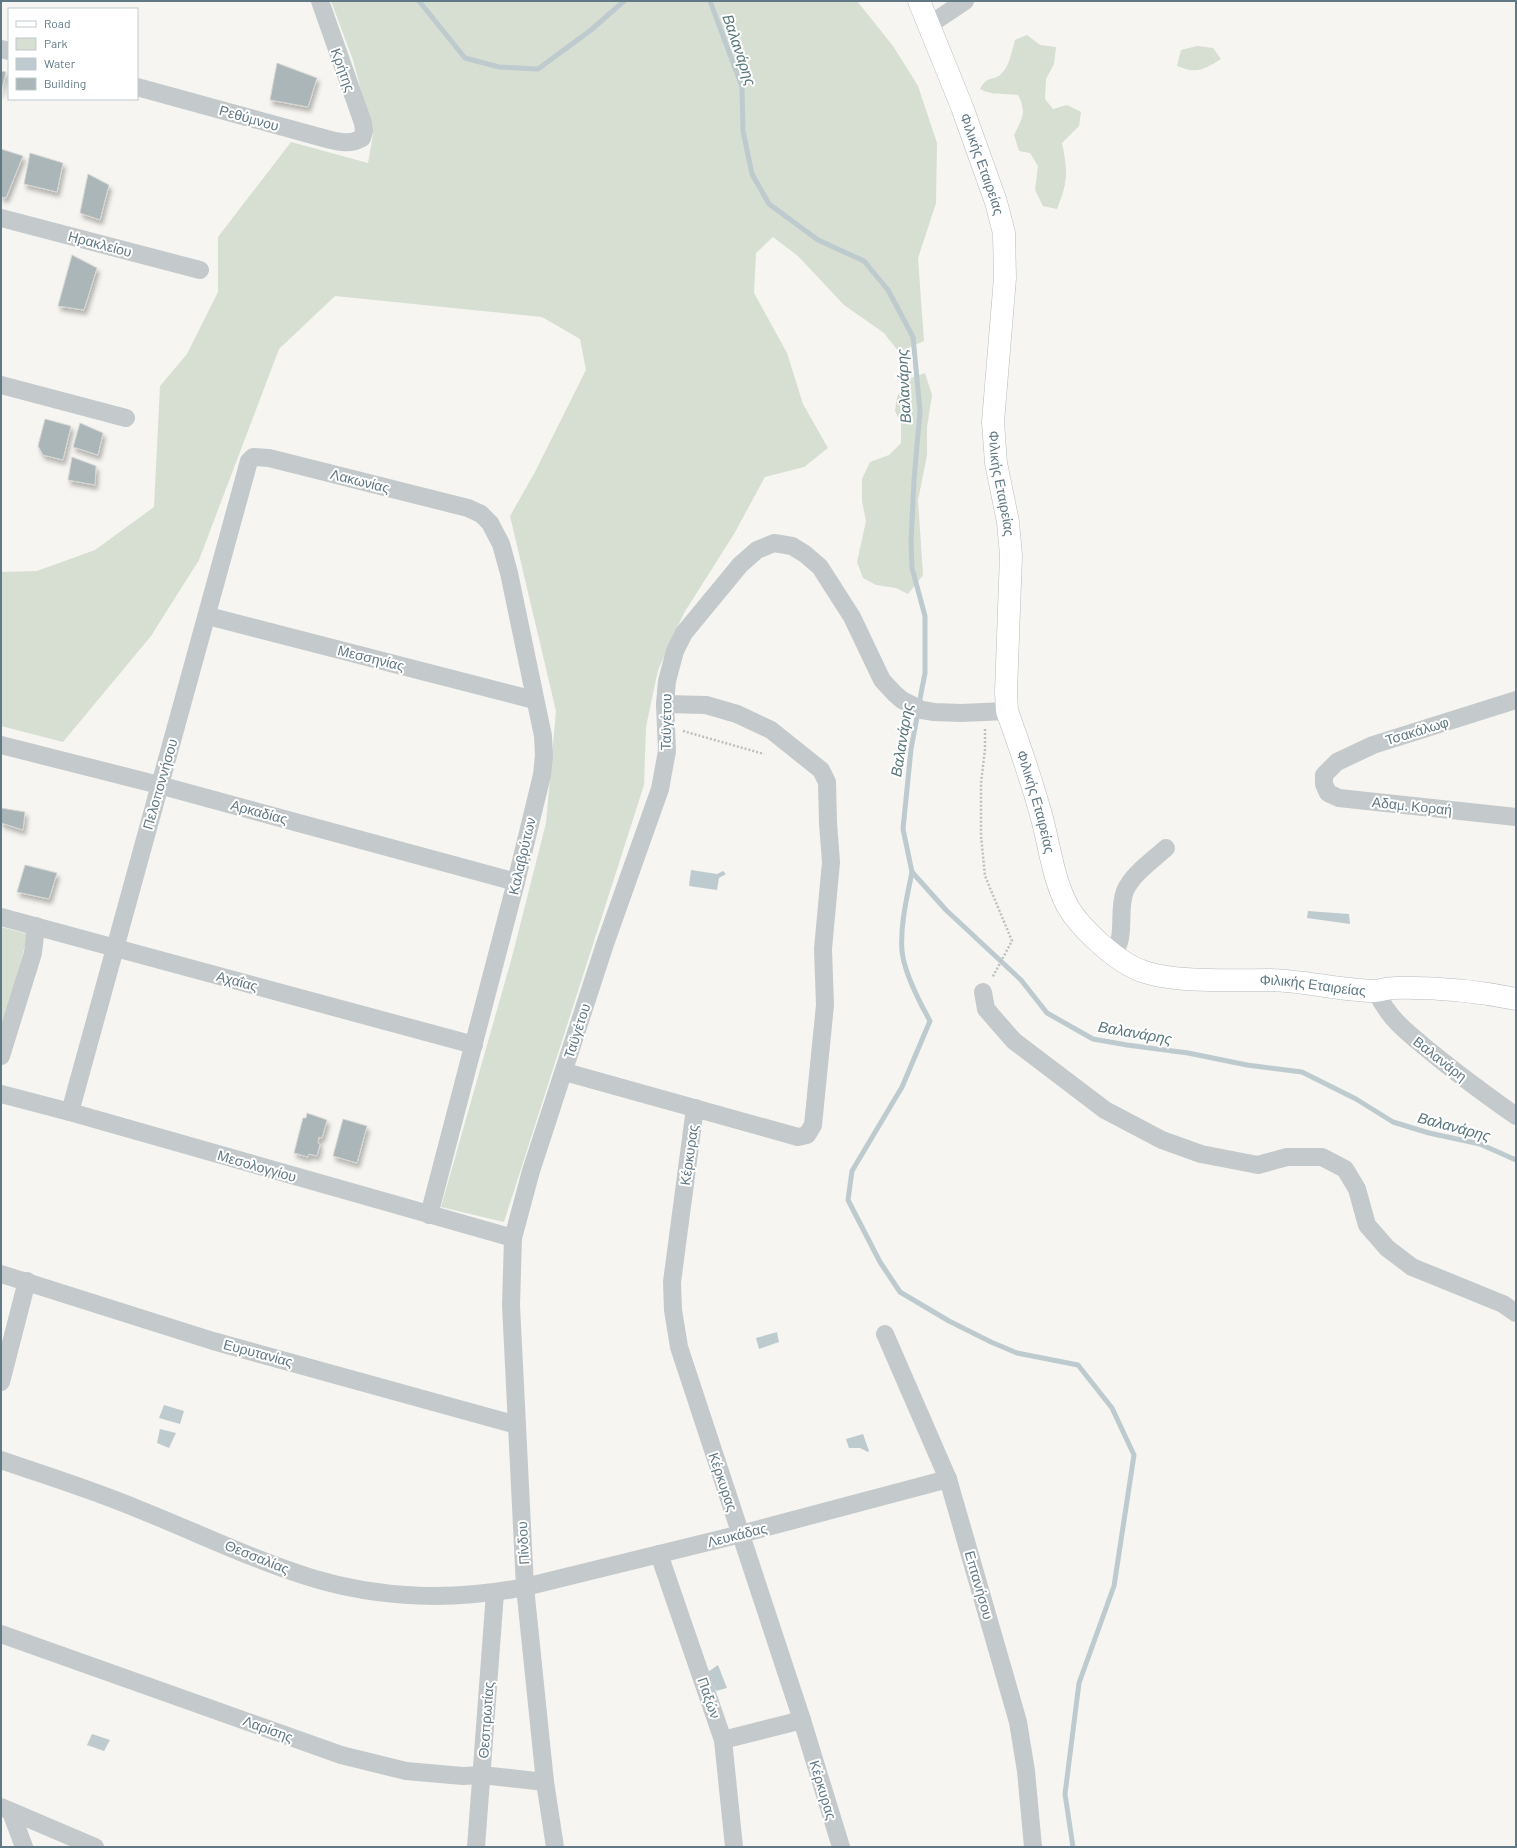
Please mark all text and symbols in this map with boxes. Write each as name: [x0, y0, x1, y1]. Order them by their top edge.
legend: [8, 8, 138, 100]
water label: Βαλανάρης: [719, 11, 761, 89]
text: Road: [44, 16, 71, 30]
text: Park: [44, 36, 68, 50]
street label: Κρήτης: [328, 46, 359, 94]
text: Water: [44, 56, 76, 70]
text: Building: [44, 76, 86, 90]
street label: Ρεθύμνου: [217, 101, 281, 134]
street label: Φιλικής Εταιρείας: [957, 111, 1008, 217]
street label: Ηρακλείου: [67, 227, 134, 260]
water label: Βαλανάρης: [892, 348, 914, 424]
street label: Φιλικής Εταιρείας: [986, 430, 1018, 537]
street label: Λακωνίας: [329, 465, 392, 496]
street label: Μεσσηνίας: [336, 641, 406, 674]
street label: Ταϋγέτου: [657, 693, 674, 751]
water label: Βαλανάρης: [886, 701, 916, 778]
street label: Τσακάλωφ: [1383, 713, 1451, 748]
street label: Πελοποννήσου: [138, 737, 181, 831]
street label: Φιλικής Εταιρείας: [1013, 748, 1059, 855]
street label: Αδαμ. Κοραή: [1371, 793, 1453, 818]
street label: Αρκαδίας: [229, 796, 290, 827]
street label: Καλαβρύτων: [504, 815, 539, 896]
street label: Αχαΐας: [215, 967, 260, 994]
street label: Φιλικής Εταιρείας: [1260, 971, 1367, 999]
street label: Ταϋγέτου: [560, 1001, 593, 1060]
water label: Βαλανάρης: [1097, 1017, 1174, 1047]
street label: Βαλανάρη: [1410, 1032, 1470, 1085]
water label: Βαλανάρης: [1416, 1108, 1493, 1145]
street label: Κέρκυρας: [676, 1123, 701, 1186]
street label: Μεσολογγίου: [216, 1146, 299, 1185]
street label: Ευρυτανίας: [222, 1335, 295, 1370]
street label: Κέρκυρας: [706, 1450, 742, 1514]
street label: Λευκάδας: [705, 1519, 769, 1550]
street label: Πίνδου: [513, 1521, 532, 1565]
street label: Θεσσαλίας: [223, 1536, 292, 1577]
street label: Επτανήσου: [962, 1549, 997, 1621]
street label: Παξών: [695, 1675, 724, 1721]
street label: Θεσπρωτίας: [474, 1681, 497, 1759]
street label: Λαρίσης: [241, 1712, 296, 1745]
street label: Κέρκυρας: [806, 1758, 841, 1822]

